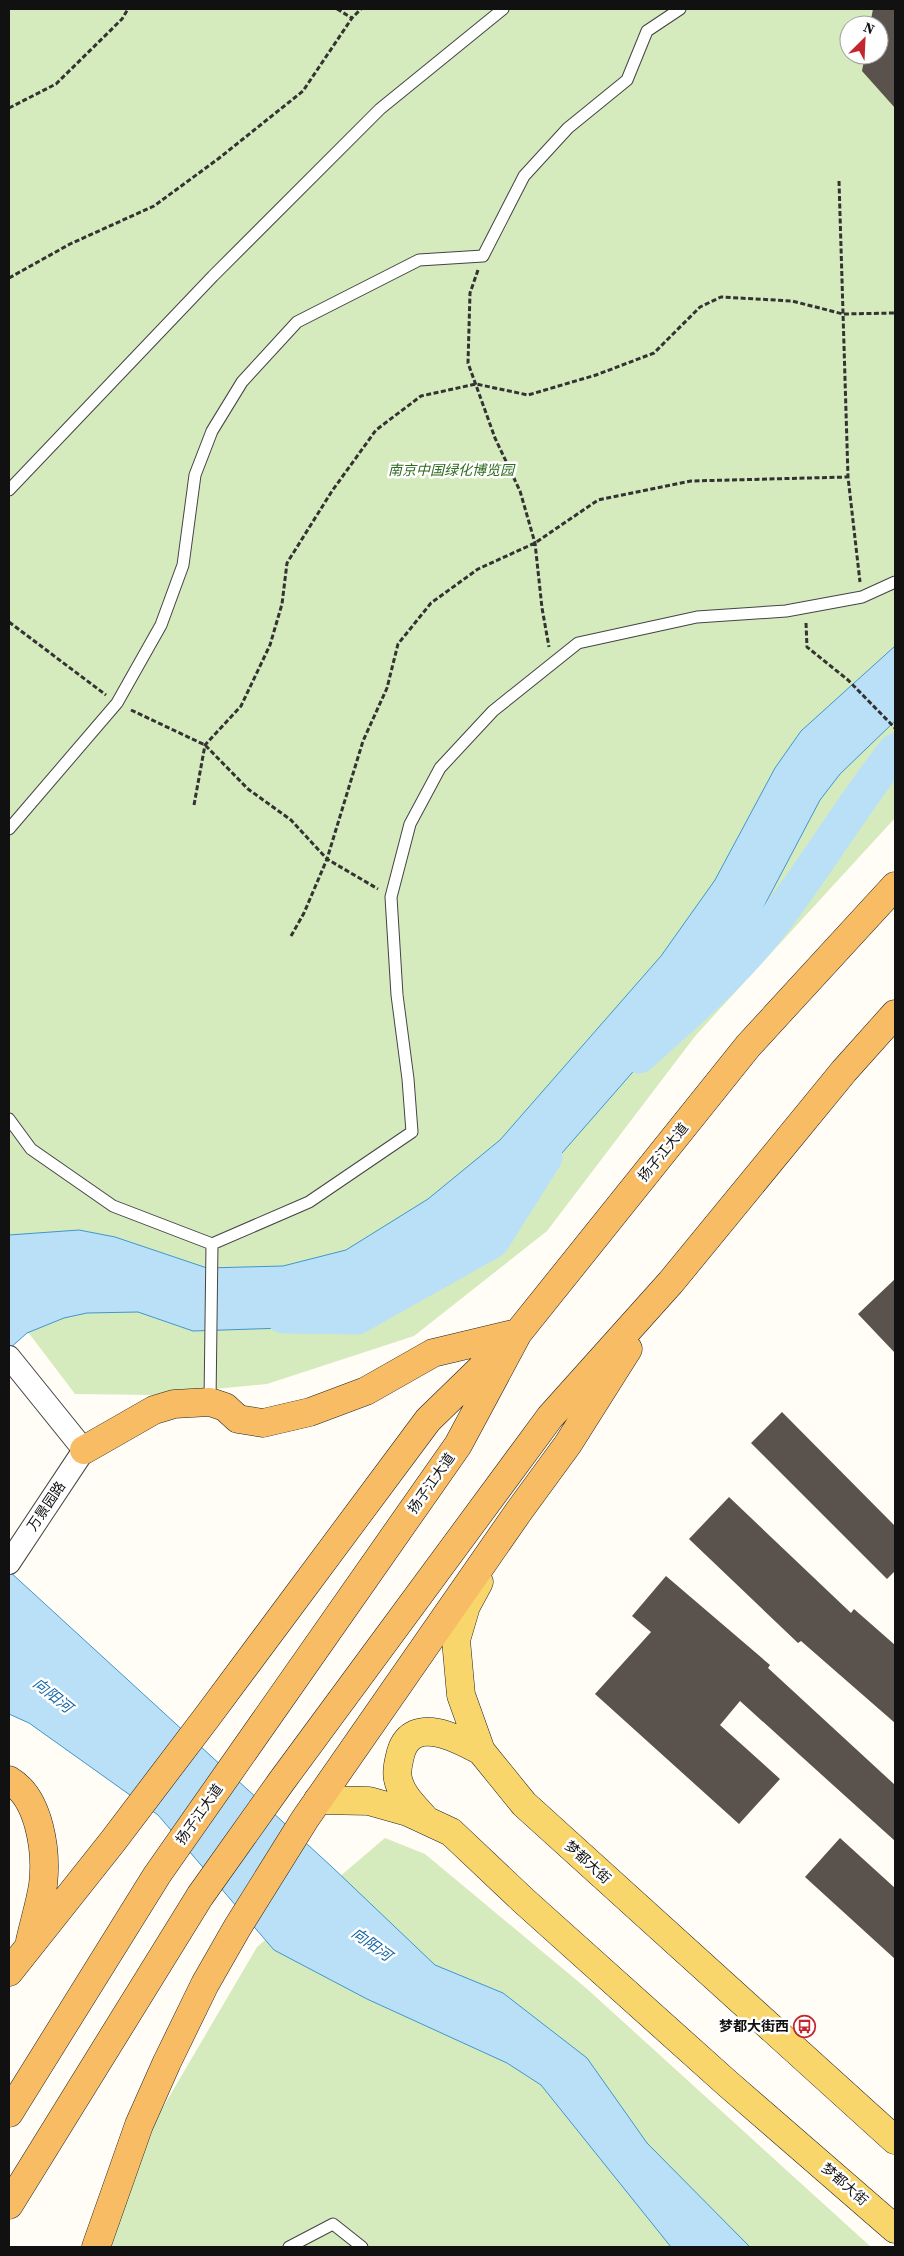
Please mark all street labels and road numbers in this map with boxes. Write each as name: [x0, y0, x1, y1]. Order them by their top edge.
street label: 扬子江大道: [633, 1119, 693, 1185]
street label: 扬子江大道: [403, 1449, 459, 1517]
street label: 万景园路: [22, 1477, 70, 1535]
street label: 扬子江大道: [171, 1780, 227, 1848]
street label: 梦都大街: [561, 1836, 615, 1888]
street label: 梦都大街: [817, 2158, 873, 2210]

